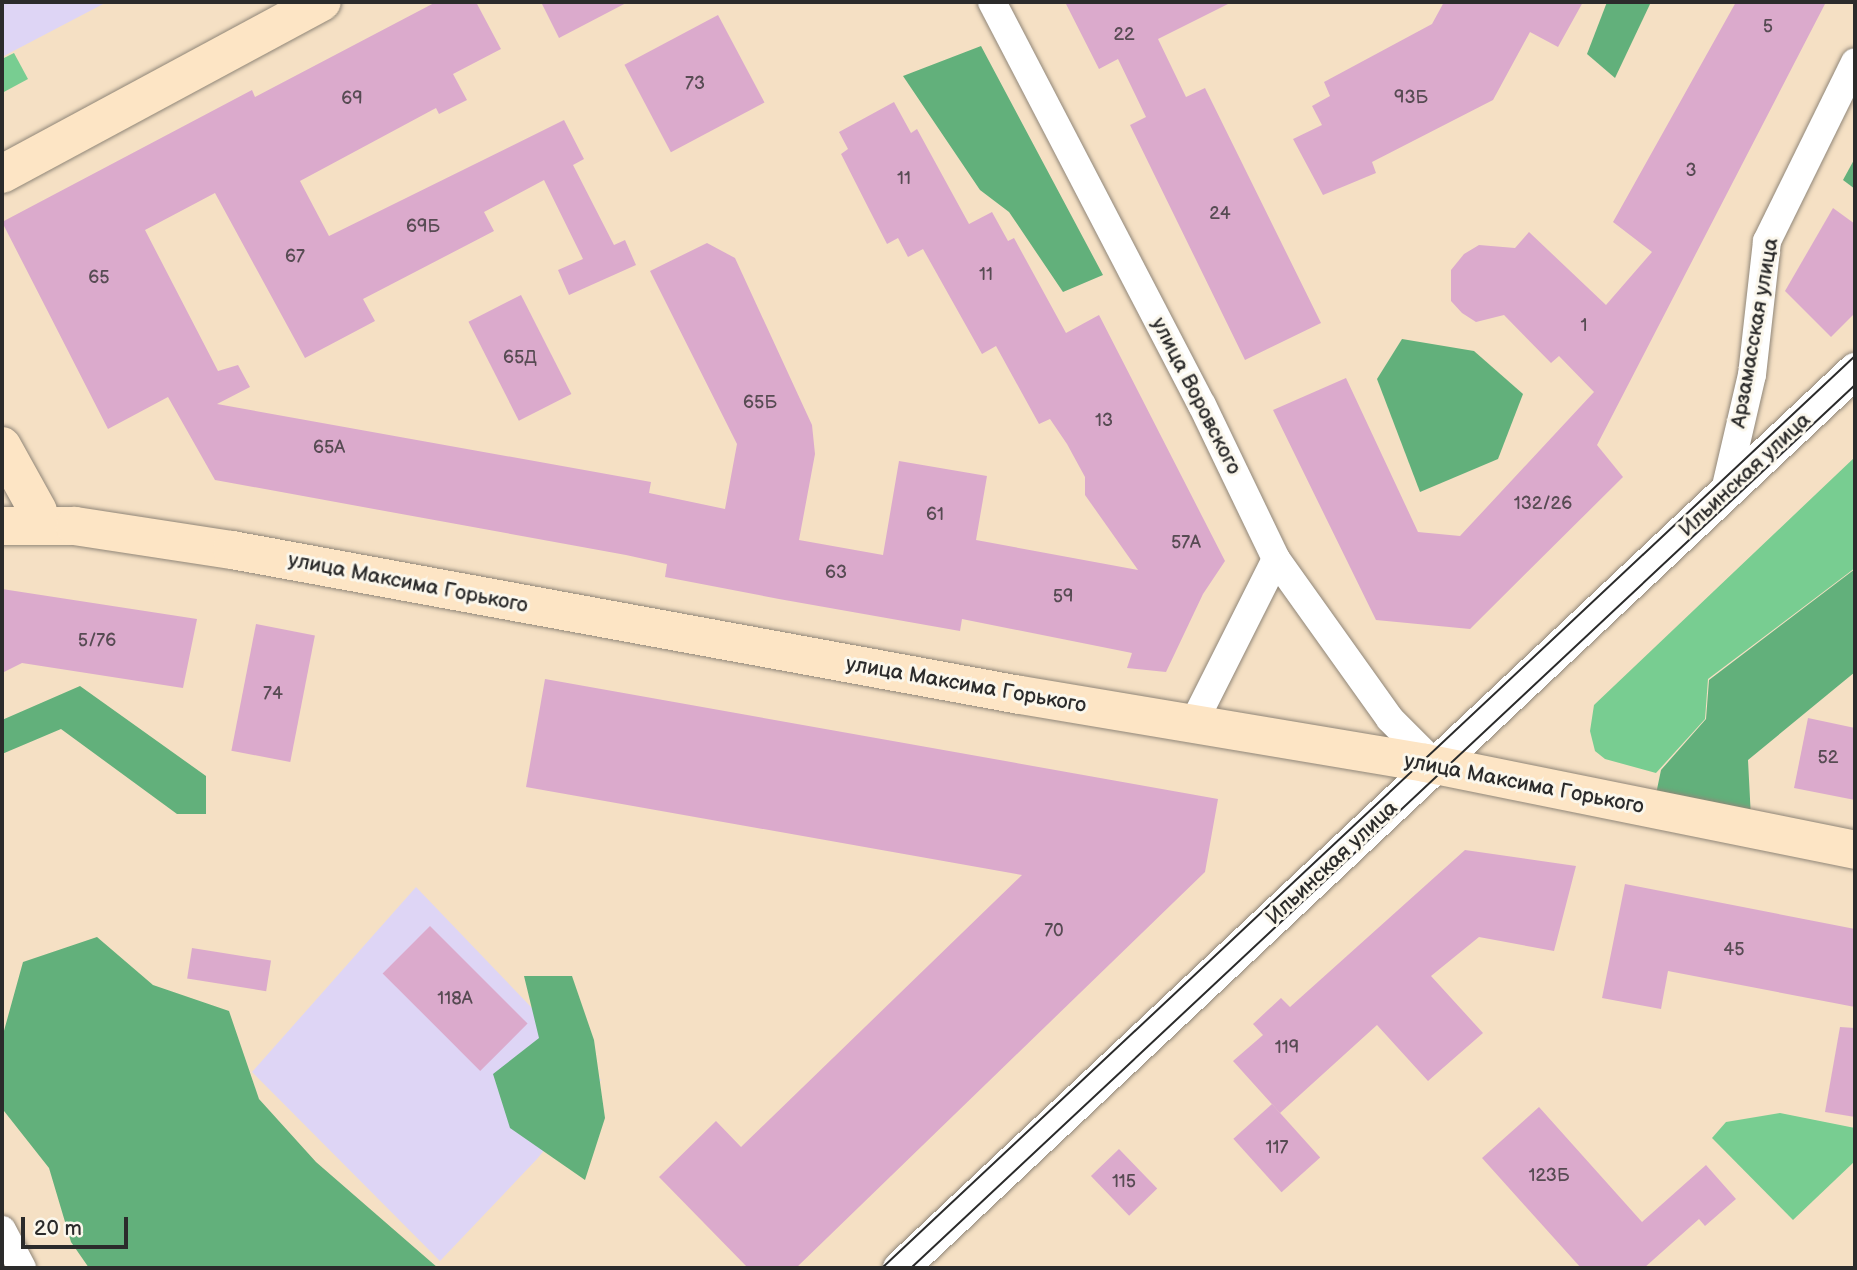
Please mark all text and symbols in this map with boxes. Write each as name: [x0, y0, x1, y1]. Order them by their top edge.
house number: 5: [1763, 16, 1773, 38]
house number: 22: [1113, 24, 1135, 46]
house number: 73: [685, 73, 705, 95]
house number: 93Б: [1394, 87, 1428, 109]
house number: 69: [341, 88, 363, 110]
house number: 3: [1685, 160, 1697, 182]
house number: 11: [897, 168, 911, 190]
house number: 24: [1209, 203, 1231, 225]
house number: 69Б: [406, 216, 440, 238]
street label: Арзамасская улица: [1726, 236, 1784, 430]
house number: 67: [285, 246, 305, 268]
house number: 11: [979, 264, 993, 286]
house number: 65: [88, 267, 110, 289]
street label: улица Воровского: [1146, 313, 1246, 479]
house number: 1: [1581, 315, 1587, 337]
house number: 65Д: [503, 347, 537, 369]
house number: 65Б: [743, 392, 777, 414]
street label: Ильинская улица: [1674, 408, 1816, 542]
house number: 13: [1095, 410, 1113, 432]
house number: 65А: [313, 437, 345, 459]
house number: 132/26: [1514, 493, 1572, 515]
house number: 61: [926, 504, 944, 526]
house number: 57А: [1171, 532, 1201, 554]
street label: улица Максима Горького: [286, 547, 530, 619]
house number: 63: [825, 562, 847, 584]
house number: 59: [1053, 586, 1073, 608]
house number: 5/76: [78, 630, 116, 652]
street label: улица Максима Горького: [844, 651, 1088, 719]
house number: 74: [263, 683, 283, 705]
house number: 52: [1818, 747, 1838, 769]
street label: улица Максима Горького: [1402, 748, 1646, 820]
street label: Ильинская улица: [1261, 796, 1403, 930]
house number: 70: [1044, 920, 1064, 942]
house number: 45: [1723, 939, 1745, 961]
house number: 118А: [437, 988, 473, 1010]
house number: 119: [1275, 1037, 1299, 1059]
house number: 117: [1266, 1137, 1288, 1159]
house number: 123Б: [1529, 1165, 1569, 1187]
house number: 115: [1112, 1171, 1136, 1193]
scale bar: [24, 1204, 131, 1248]
text: 20 m: [34, 1216, 82, 1241]

